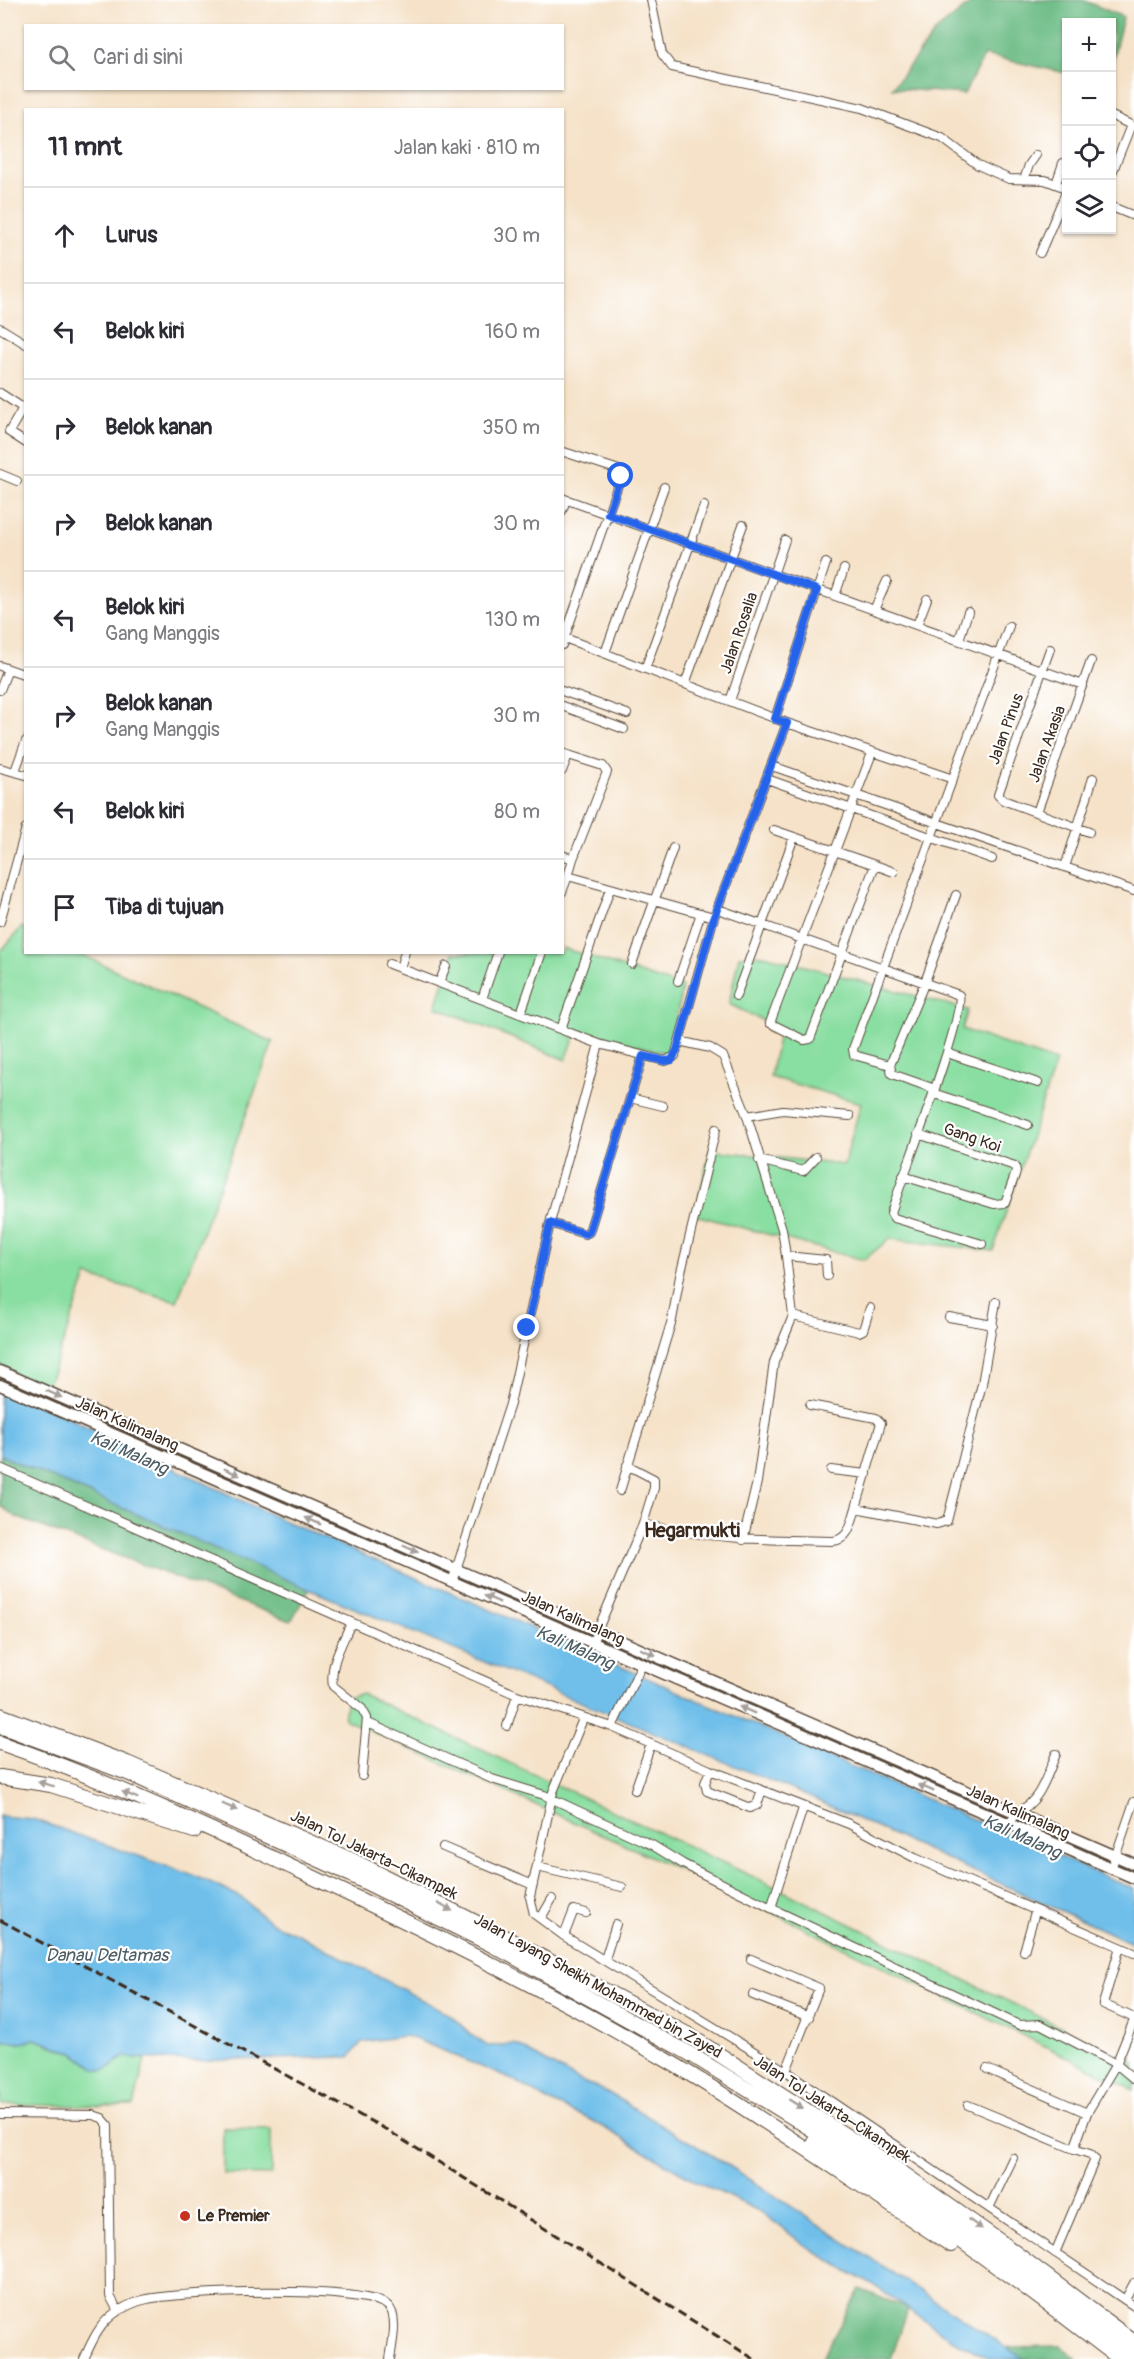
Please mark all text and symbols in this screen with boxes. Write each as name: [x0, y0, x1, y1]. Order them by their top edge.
map controls: [1062, 18, 1116, 234]
button: +: [1062, 18, 1116, 72]
search box: [24, 24, 564, 90]
icon: search: [45, 41, 78, 74]
text: Cari di sini: [93, 43, 183, 71]
button: −: [1062, 72, 1116, 126]
button: locate: [1062, 126, 1116, 180]
text: 11 mnt: [48, 131, 122, 163]
text: Jalan kaki · 810 m: [394, 135, 540, 160]
button: layers: [1062, 180, 1116, 234]
icon: ahead: [48, 219, 81, 252]
text: Lurus: [105, 221, 157, 249]
text: 30 m: [493, 223, 540, 248]
icon: left: [48, 315, 81, 348]
text: Belok kiri: [105, 317, 184, 345]
text: 160 m: [485, 319, 540, 344]
icon: right: [48, 411, 81, 444]
text: Belok kanan: [105, 413, 213, 441]
text: 350 m: [482, 415, 540, 440]
route start: [607, 462, 633, 488]
icon: right: [48, 507, 81, 540]
text: Belok kanan: [105, 509, 213, 537]
text: 30 m: [493, 511, 540, 536]
street label: Jalan Rosalia: [716, 590, 762, 676]
text: Belok kiri: [105, 593, 184, 621]
icon: left: [48, 603, 81, 636]
text: 130 m: [485, 607, 540, 632]
text: Gang Manggis: [105, 621, 220, 646]
text: Belok kanan: [105, 689, 213, 717]
street label: Jalan Pinus: [984, 691, 1028, 767]
icon: right: [48, 699, 81, 732]
text: 30 m: [493, 703, 540, 728]
street label: Jalan Akasia: [1024, 703, 1070, 785]
text: Gang Manggis: [105, 717, 220, 742]
icon: left: [48, 795, 81, 828]
text: Belok kiri: [105, 797, 184, 825]
text: 80 m: [494, 799, 540, 824]
icon: arrive: [48, 891, 81, 924]
text: Tiba di tujuan: [105, 893, 224, 921]
street label: Gang Koi: [941, 1119, 1003, 1157]
route end: [513, 1314, 539, 1340]
one-way arrow: [45, 1389, 63, 1399]
street label: Jalan Kalimalang: [72, 1392, 182, 1456]
water label: Kali Malang: [86, 1426, 174, 1481]
one-way arrow: [224, 1467, 242, 1477]
one-way arrow: [304, 1516, 322, 1525]
district label: Hegarmukti: [644, 1518, 740, 1543]
one-way arrow: [403, 1545, 420, 1554]
street label: Jalan Kalimalang: [518, 1586, 628, 1650]
one-way arrow: [482, 1594, 500, 1604]
water label: Kali Malang: [532, 1621, 620, 1676]
one-way arrow: [639, 1648, 657, 1658]
one-way arrow: [738, 1705, 756, 1715]
one-way arrow: [37, 1779, 55, 1788]
street label: Jalan Kalimalang: [963, 1780, 1073, 1844]
one-way arrow: [917, 1783, 935, 1793]
one-way arrow: [121, 1790, 139, 1799]
one-way arrow: [221, 1803, 239, 1812]
street label: Jalan Tol Jakarta–Cikampek: [287, 1806, 461, 1904]
water label: Kali Malang: [979, 1810, 1067, 1865]
one-way arrow: [436, 1902, 453, 1912]
street label: Jalan Layang Sheikh Mohammed bin Zayed: [470, 1909, 726, 2063]
water label: Danau Deltamas: [46, 1944, 170, 1967]
street label: Jalan Tol Jakarta–Cikampek: [749, 2051, 915, 2168]
one-way arrow: [787, 2098, 803, 2110]
place label: Le Premier: [197, 2206, 270, 2226]
marker: Le Premier: [178, 2209, 192, 2223]
one-way arrow: [967, 2218, 983, 2229]

